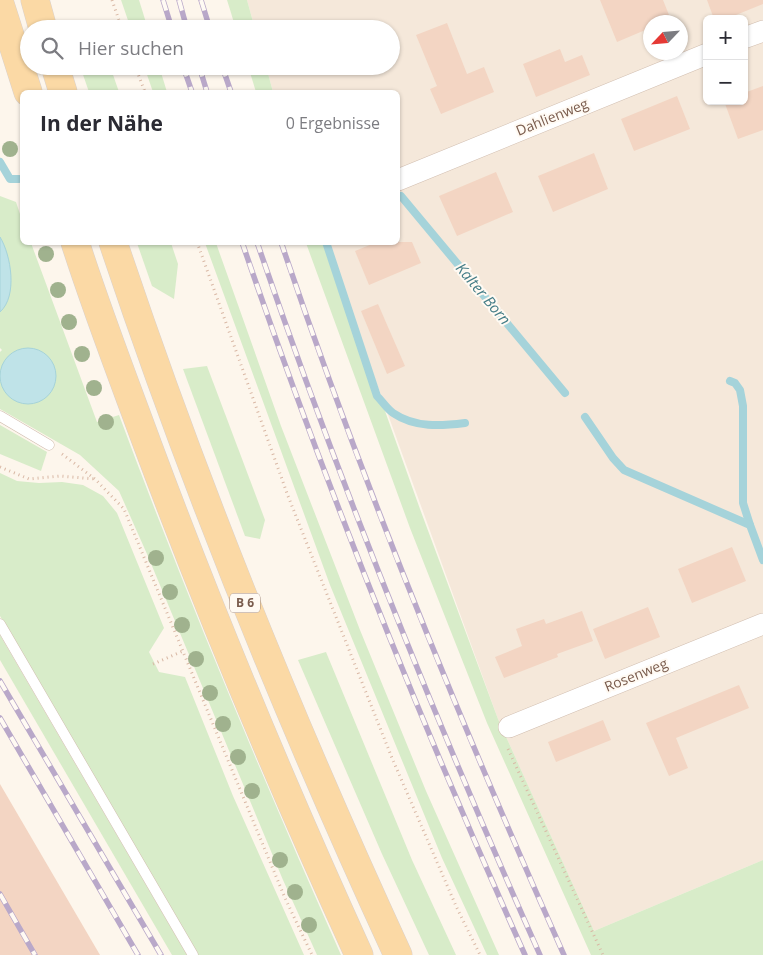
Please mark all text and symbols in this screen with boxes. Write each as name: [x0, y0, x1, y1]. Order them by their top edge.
north arrow: [643, 15, 688, 60]
map controls: [703, 15, 748, 105]
button: +: [703, 15, 748, 60]
search box: [20, 20, 400, 75]
icon: search: [38, 34, 66, 62]
text: Hier suchen: [78, 35, 184, 61]
button: −: [703, 60, 748, 105]
street label: Dahlienweg: [513, 93, 591, 140]
text: In der Nähe: [40, 109, 163, 137]
text: 0 Ergebnisse: [286, 112, 380, 134]
water label: Kalter Born: [452, 258, 516, 328]
road number: B 6: [230, 594, 260, 612]
street label: Rosenweg: [601, 653, 671, 696]

